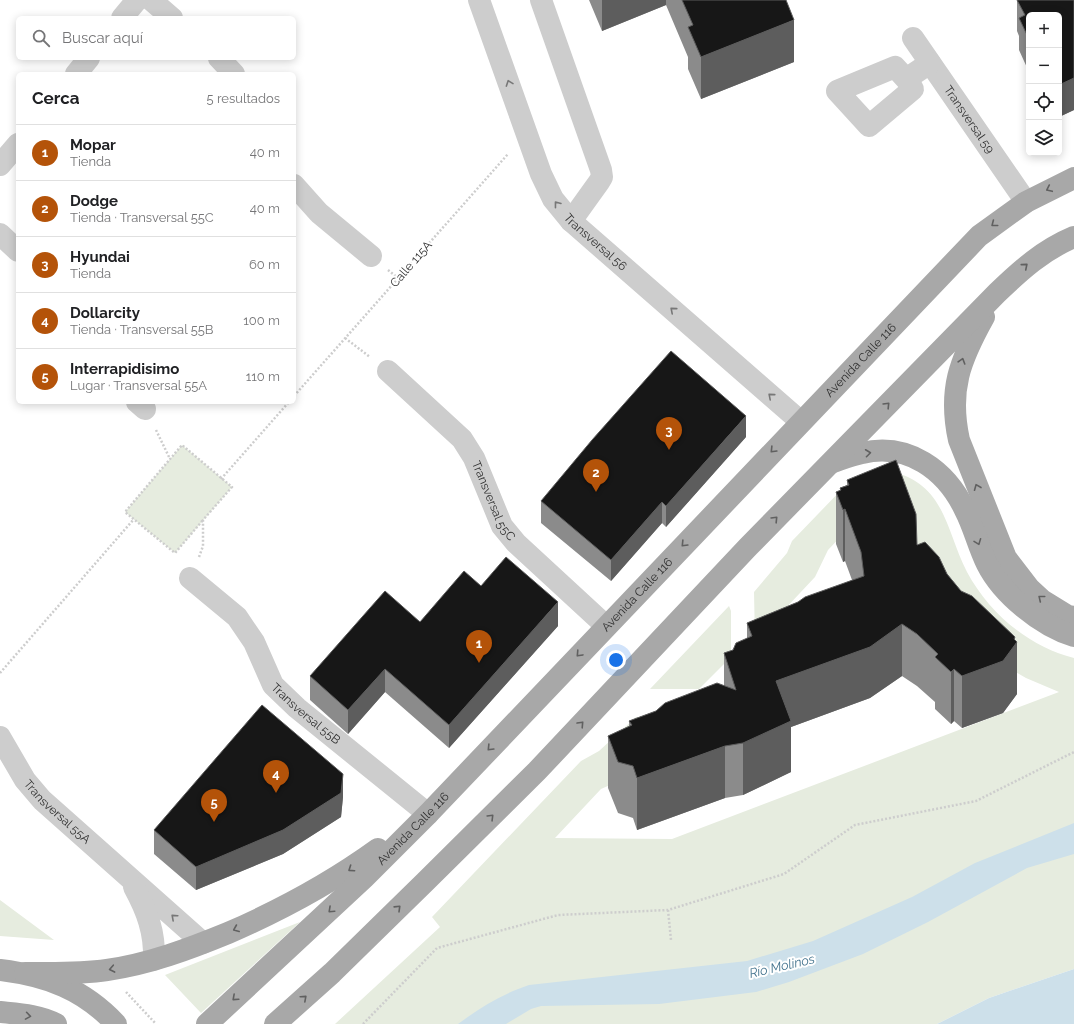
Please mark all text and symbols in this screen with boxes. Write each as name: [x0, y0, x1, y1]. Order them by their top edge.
map controls: [1026, 12, 1062, 156]
button: +: [1026, 12, 1062, 48]
search box: [16, 16, 296, 60]
icon: search: [30, 27, 52, 49]
text: Buscar aquí: [62, 29, 143, 47]
button: −: [1026, 48, 1062, 84]
one-way arrow: [505, 80, 514, 87]
street label: Transversal 59: [941, 83, 997, 156]
button: locate: [1026, 84, 1062, 120]
text: Cerca: [32, 88, 80, 108]
text: 5 resultados: [207, 91, 280, 106]
button: layers: [1026, 120, 1062, 156]
text: Mopar: [70, 136, 116, 154]
text: 1: [42, 145, 48, 160]
text: 40 m: [250, 145, 280, 160]
text: Tienda: [70, 154, 111, 169]
one-way arrow: [1046, 184, 1054, 192]
text: Dodge: [70, 192, 118, 210]
text: 2: [41, 201, 49, 216]
text: 40 m: [250, 201, 280, 216]
one-way arrow: [555, 201, 562, 208]
text: Tienda · Transversal 55C: [70, 210, 214, 225]
street label: Transversal 56: [561, 211, 630, 273]
one-way arrow: [992, 220, 999, 227]
street label: Calle 115A: [387, 238, 435, 290]
text: Hyundai: [70, 248, 130, 266]
text: 3: [41, 257, 49, 272]
text: 60 m: [249, 257, 280, 272]
one-way arrow: [1021, 263, 1028, 270]
text: Tienda: [70, 266, 111, 281]
text: Dollarcity: [70, 304, 140, 322]
one-way arrow: [671, 307, 678, 314]
text: 4: [41, 313, 49, 328]
text: 100 m: [243, 313, 280, 328]
street label: Avenida Calle 116: [822, 320, 899, 400]
text: Tienda · Transversal 55B: [70, 322, 214, 337]
one-way arrow: [957, 358, 966, 365]
text: Interrapidisimo: [70, 360, 179, 378]
text: 5: [41, 369, 49, 384]
text: 110 m: [246, 369, 280, 384]
text: Lugar · Transversal 55A: [70, 378, 207, 393]
one-way arrow: [768, 393, 776, 400]
one-way arrow: [882, 402, 890, 410]
pin: 3: [656, 417, 682, 450]
one-way arrow: [771, 445, 778, 453]
one-way arrow: [864, 448, 871, 457]
street label: Transversal 55C: [469, 459, 518, 543]
pin: 2: [583, 459, 609, 492]
one-way arrow: [974, 483, 982, 490]
one-way arrow: [770, 517, 777, 524]
one-way arrow: [681, 539, 689, 547]
one-way arrow: [974, 539, 982, 546]
street label: Avenida Calle 116: [599, 555, 676, 634]
one-way arrow: [1038, 596, 1045, 603]
pin: 1: [466, 630, 492, 663]
one-way arrow: [577, 649, 584, 657]
your location: [606, 650, 626, 670]
street label: Transversal 55B: [268, 680, 343, 747]
one-way arrow: [577, 721, 584, 729]
one-way arrow: [487, 743, 495, 751]
pin: 4: [263, 760, 289, 793]
street label: Transversal 55A: [21, 777, 93, 847]
pin: 5: [201, 789, 227, 822]
street label: Avenida Calle 116: [374, 789, 452, 868]
one-way arrow: [486, 814, 494, 822]
one-way arrow: [348, 864, 355, 872]
one-way arrow: [328, 905, 336, 913]
one-way arrow: [393, 906, 401, 913]
one-way arrow: [171, 915, 179, 922]
one-way arrow: [232, 924, 240, 932]
water label: Río Molinos: [748, 951, 816, 981]
one-way arrow: [109, 964, 116, 973]
one-way arrow: [232, 993, 240, 1001]
one-way arrow: [299, 995, 307, 1003]
one-way arrow: [25, 1011, 32, 1020]

